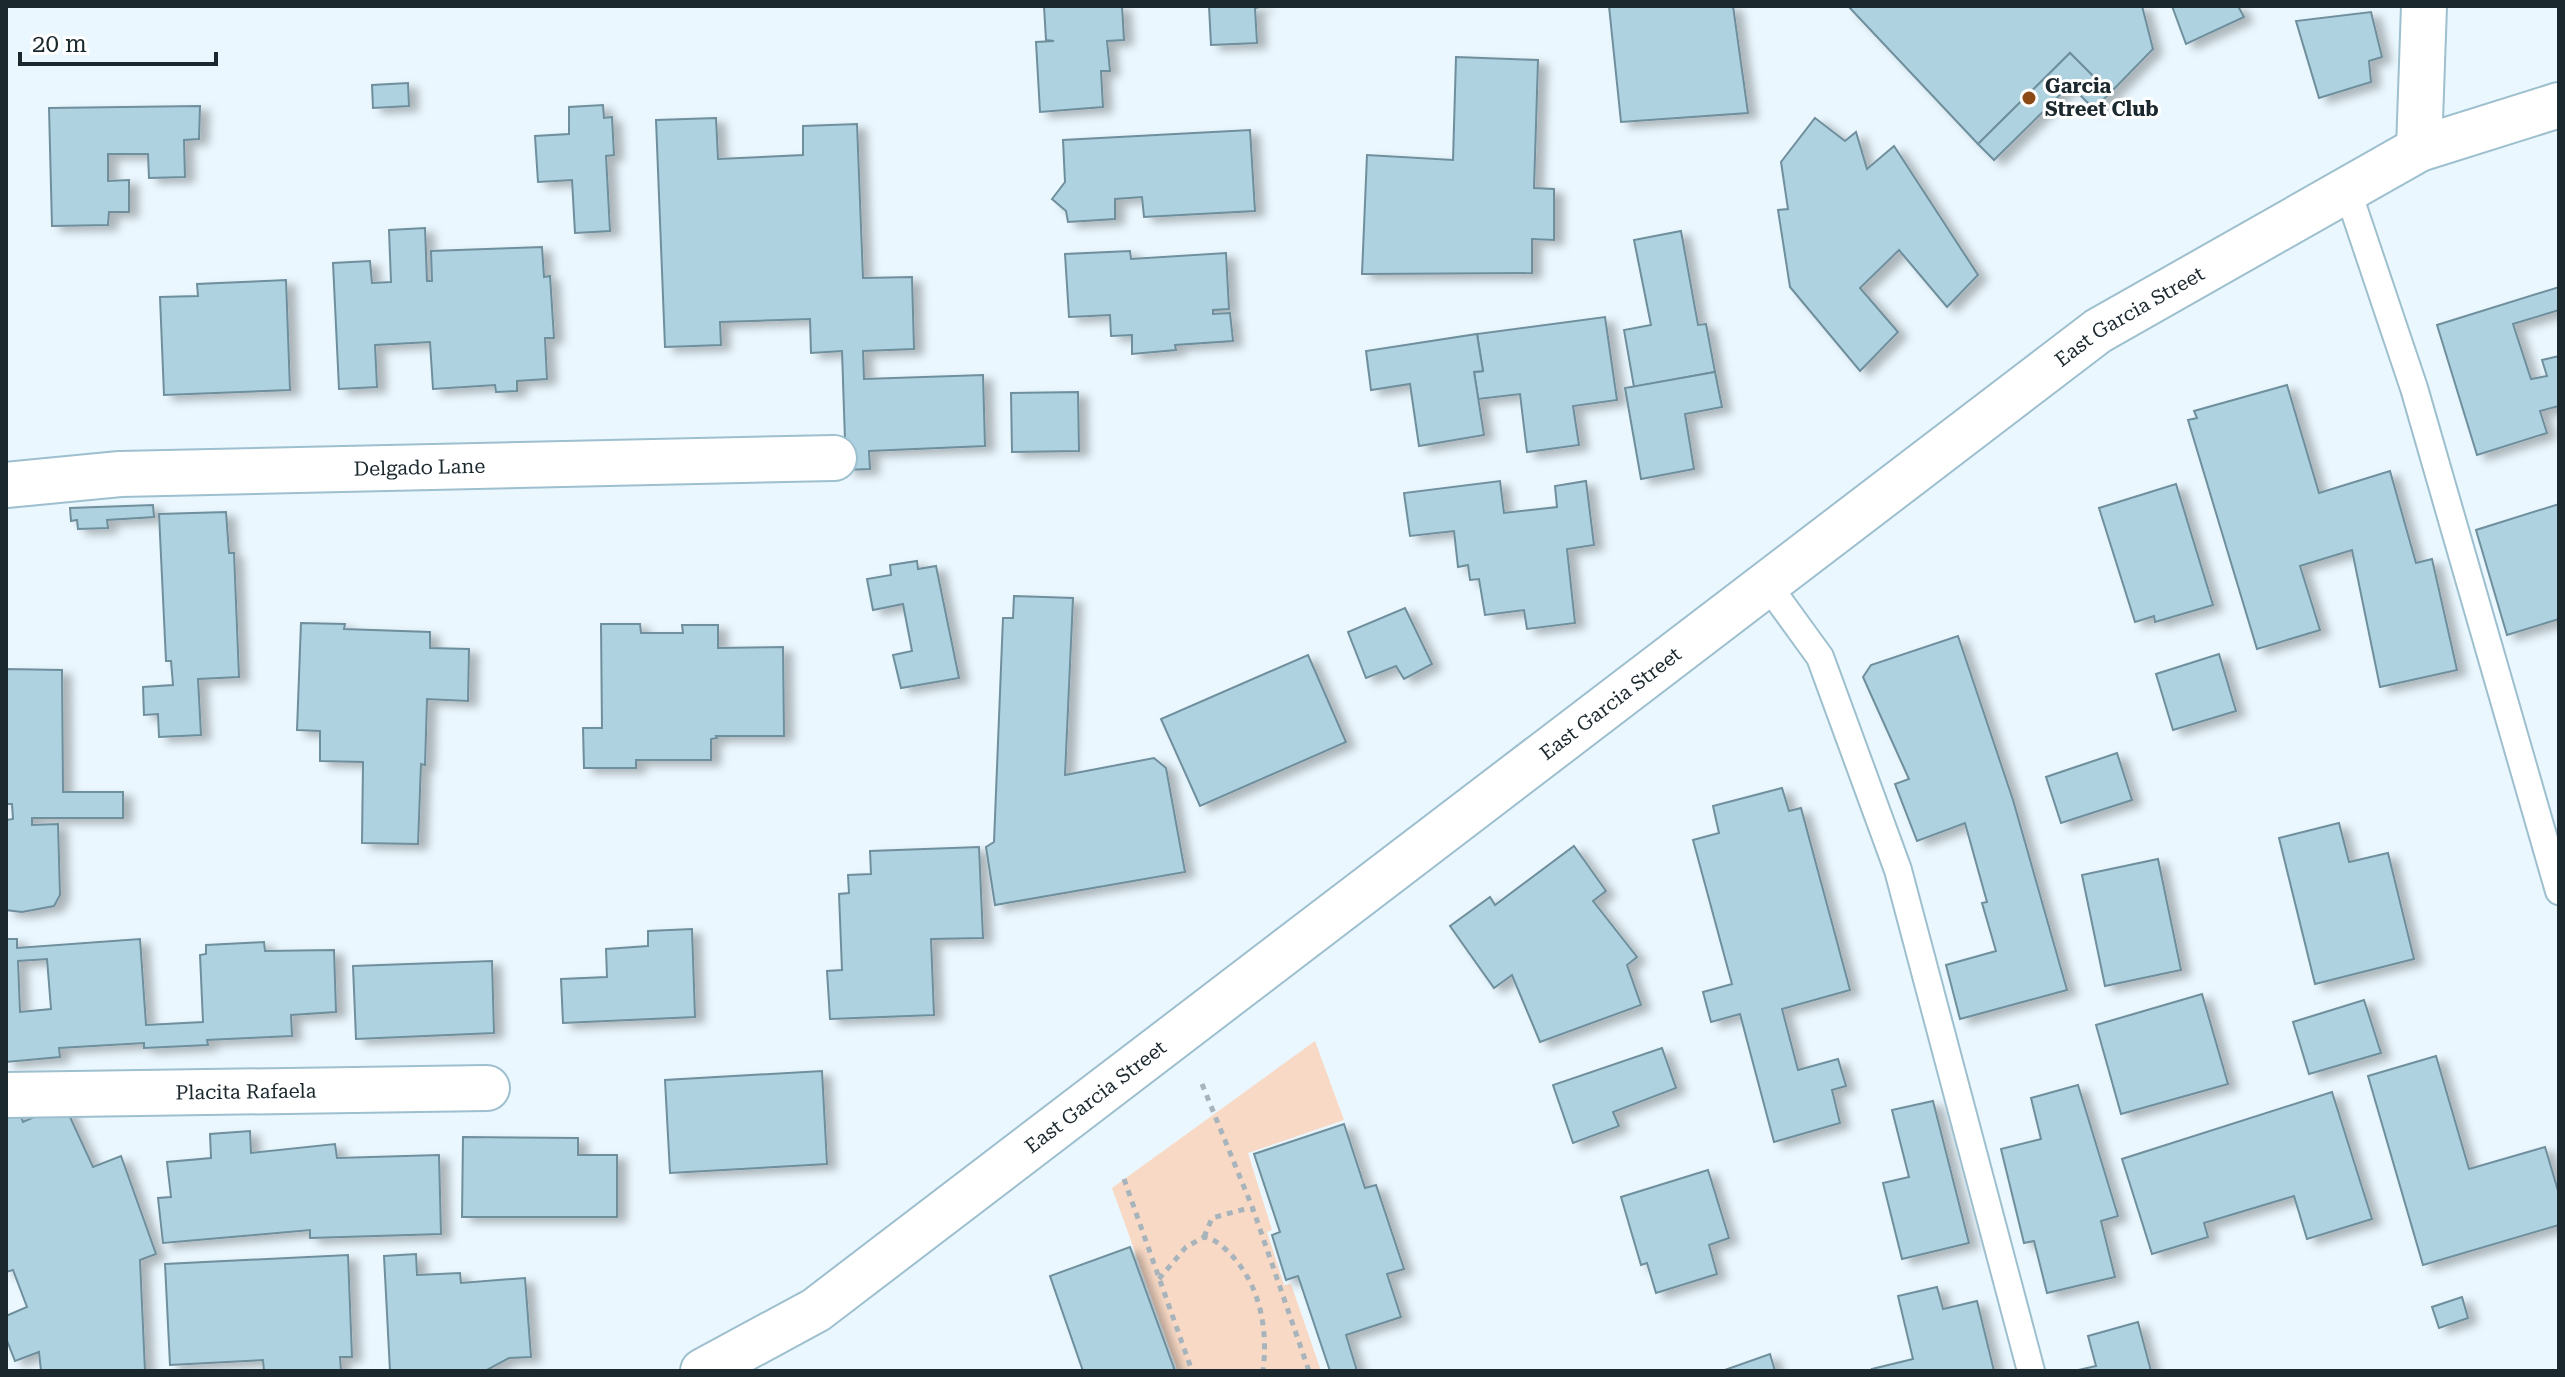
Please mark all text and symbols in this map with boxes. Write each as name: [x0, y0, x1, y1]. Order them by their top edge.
scale bar: [20, 16, 216, 66]
text: 20 m: [32, 30, 87, 58]
place label: Garcia Street Club: [2045, 74, 2159, 121]
marker: Garcia Street Club: [2020, 89, 2038, 107]
street label: East Garcia Street: [2050, 261, 2209, 372]
street label: Delgado Lane: [353, 454, 486, 481]
street label: East Garcia Street: [1535, 641, 1686, 765]
street label: East Garcia Street: [1020, 1035, 1171, 1158]
street label: Placita Rafaela: [175, 1078, 317, 1105]

